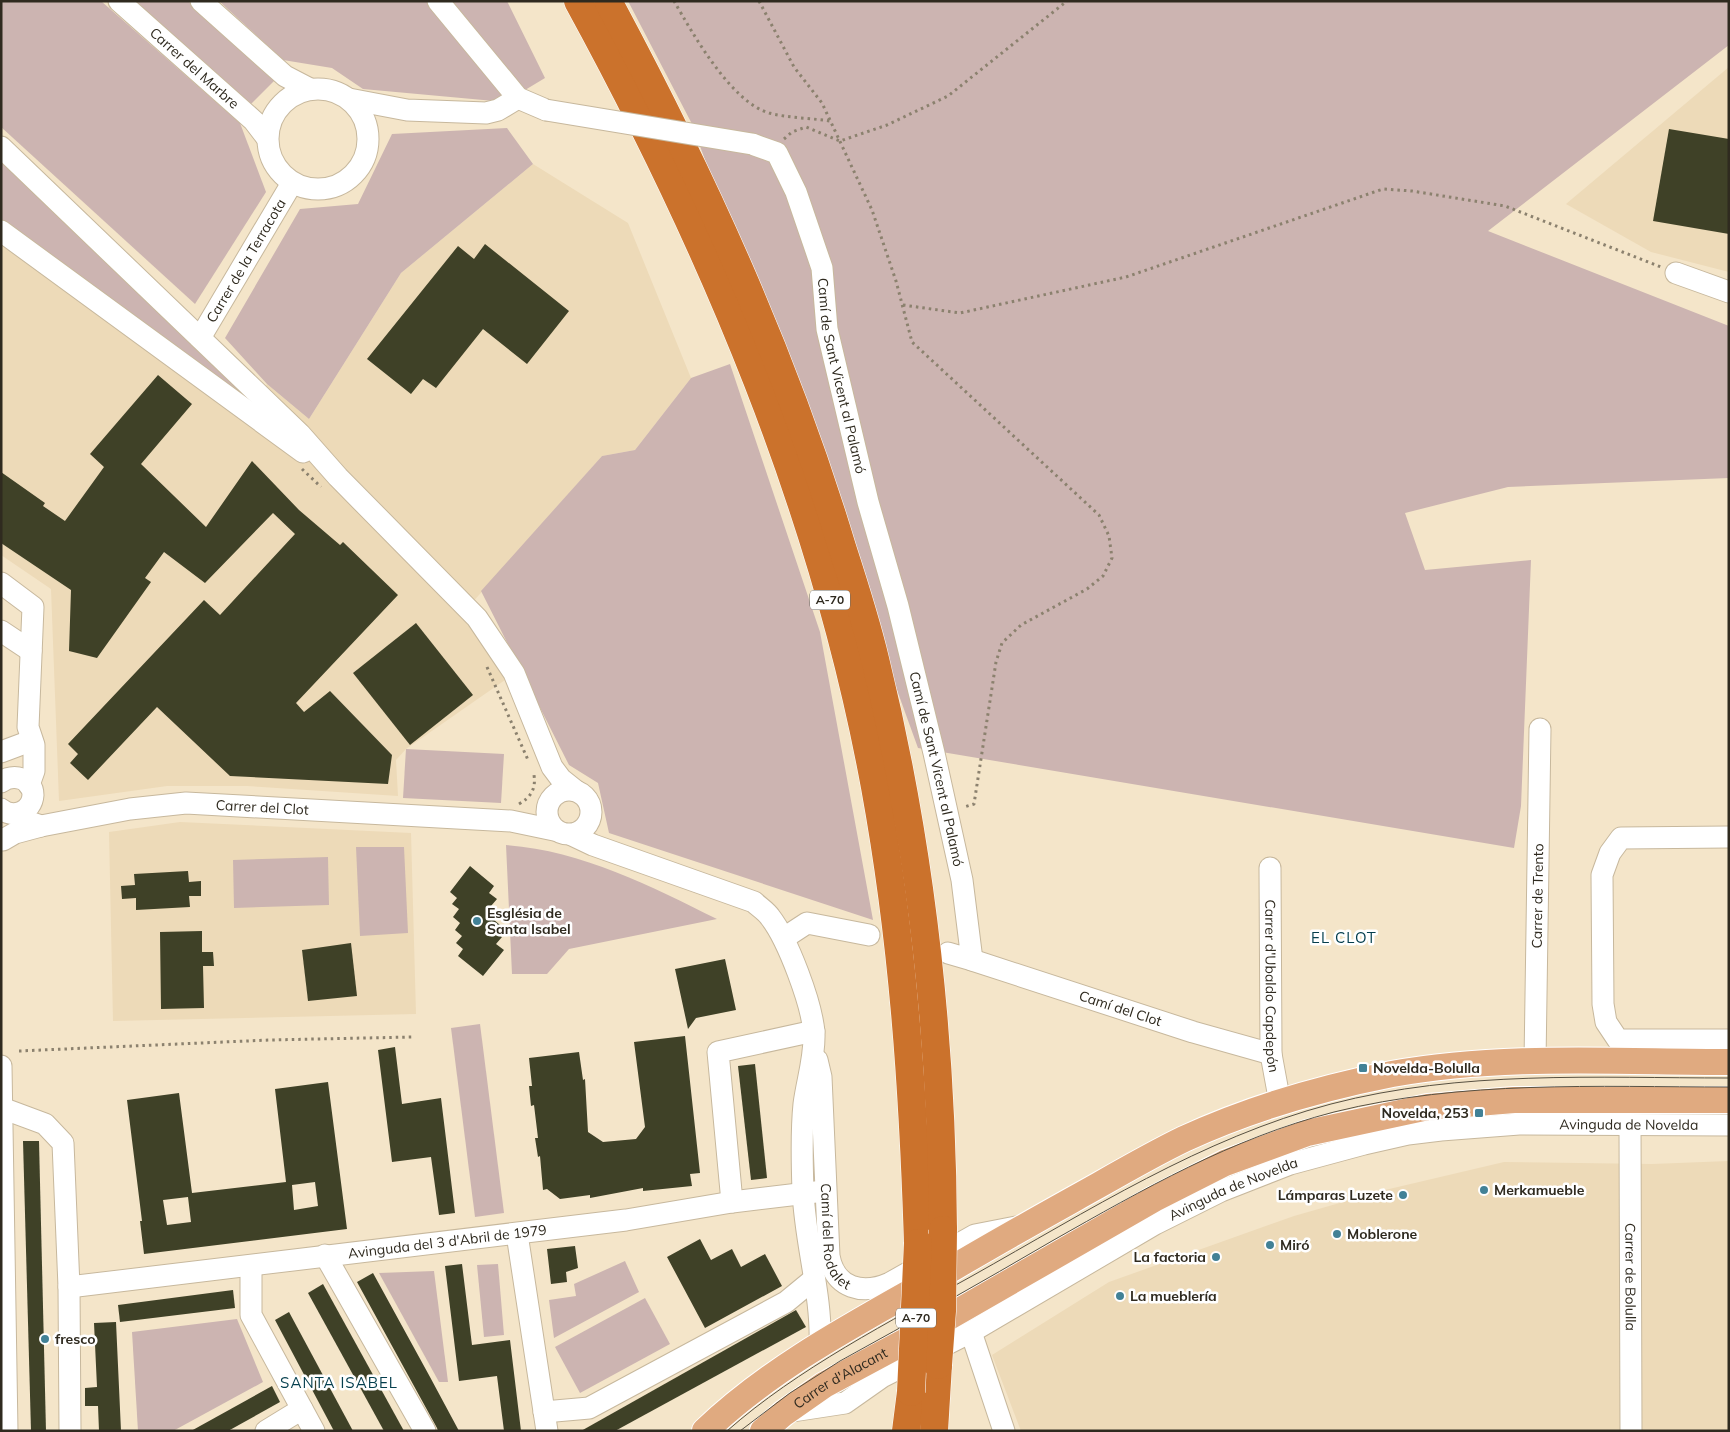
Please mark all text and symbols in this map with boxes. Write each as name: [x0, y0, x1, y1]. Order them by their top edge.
street label: Carrer del Marbre: [146, 24, 243, 113]
street label: Carrer de la Terracota: [202, 195, 290, 326]
street label: Camí de Sant Vicent al Palamó: [814, 277, 870, 475]
road number: A-70: [810, 590, 850, 610]
street label: Camí de Sant Vicent al Palamó: [905, 670, 968, 868]
street label: Carrer del Clot: [215, 796, 309, 819]
street label: Carrer de Trento: [1528, 843, 1547, 949]
street label: Carrer d'Ubaldo Capdepón: [1261, 899, 1283, 1074]
place label: Església de Santa Isabel: [487, 904, 571, 938]
marker: Església de Santa Isabel: [471, 915, 483, 927]
district label: EL CLOT: [1311, 928, 1377, 947]
street label: Camí del Clot: [1077, 986, 1164, 1030]
place label: Novelda-Bolulla: [1373, 1059, 1480, 1077]
marker: Novelda-Bolulla: [1357, 1062, 1369, 1074]
place label: Novelda, 253: [1382, 1104, 1469, 1122]
marker: Novelda, 253: [1473, 1107, 1485, 1119]
street label: Avinguda de Novelda: [1559, 1115, 1698, 1134]
street label: Avinguda de Novelda: [1166, 1153, 1300, 1225]
place label: Merkamueble: [1494, 1181, 1585, 1199]
street label: Camí del Rodalet: [817, 1183, 854, 1294]
marker: Merkamueble: [1478, 1184, 1490, 1196]
place label: Lámparas Luzete: [1278, 1186, 1393, 1204]
marker: Lámparas Luzete: [1397, 1189, 1409, 1201]
street label: Avinguda del 3 d'Abril de 1979: [347, 1221, 548, 1262]
street label: Carrer de Bolulla: [1621, 1223, 1640, 1331]
place label: Moblerone: [1347, 1225, 1418, 1243]
marker: Moblerone: [1331, 1228, 1343, 1240]
place label: Miró: [1280, 1236, 1310, 1254]
marker: Miró: [1264, 1239, 1276, 1251]
place label: La factoria: [1133, 1248, 1206, 1266]
marker: La factoria: [1210, 1251, 1222, 1263]
place label: La mueblería: [1130, 1287, 1217, 1305]
marker: La mueblería: [1114, 1290, 1126, 1302]
road number: A-70: [896, 1309, 936, 1328]
place label: fresco: [55, 1330, 95, 1348]
marker: fresco: [39, 1333, 51, 1345]
street label: Carrer d'Alacant: [790, 1344, 891, 1413]
district label: SANTA ISABEL: [280, 1373, 398, 1392]

